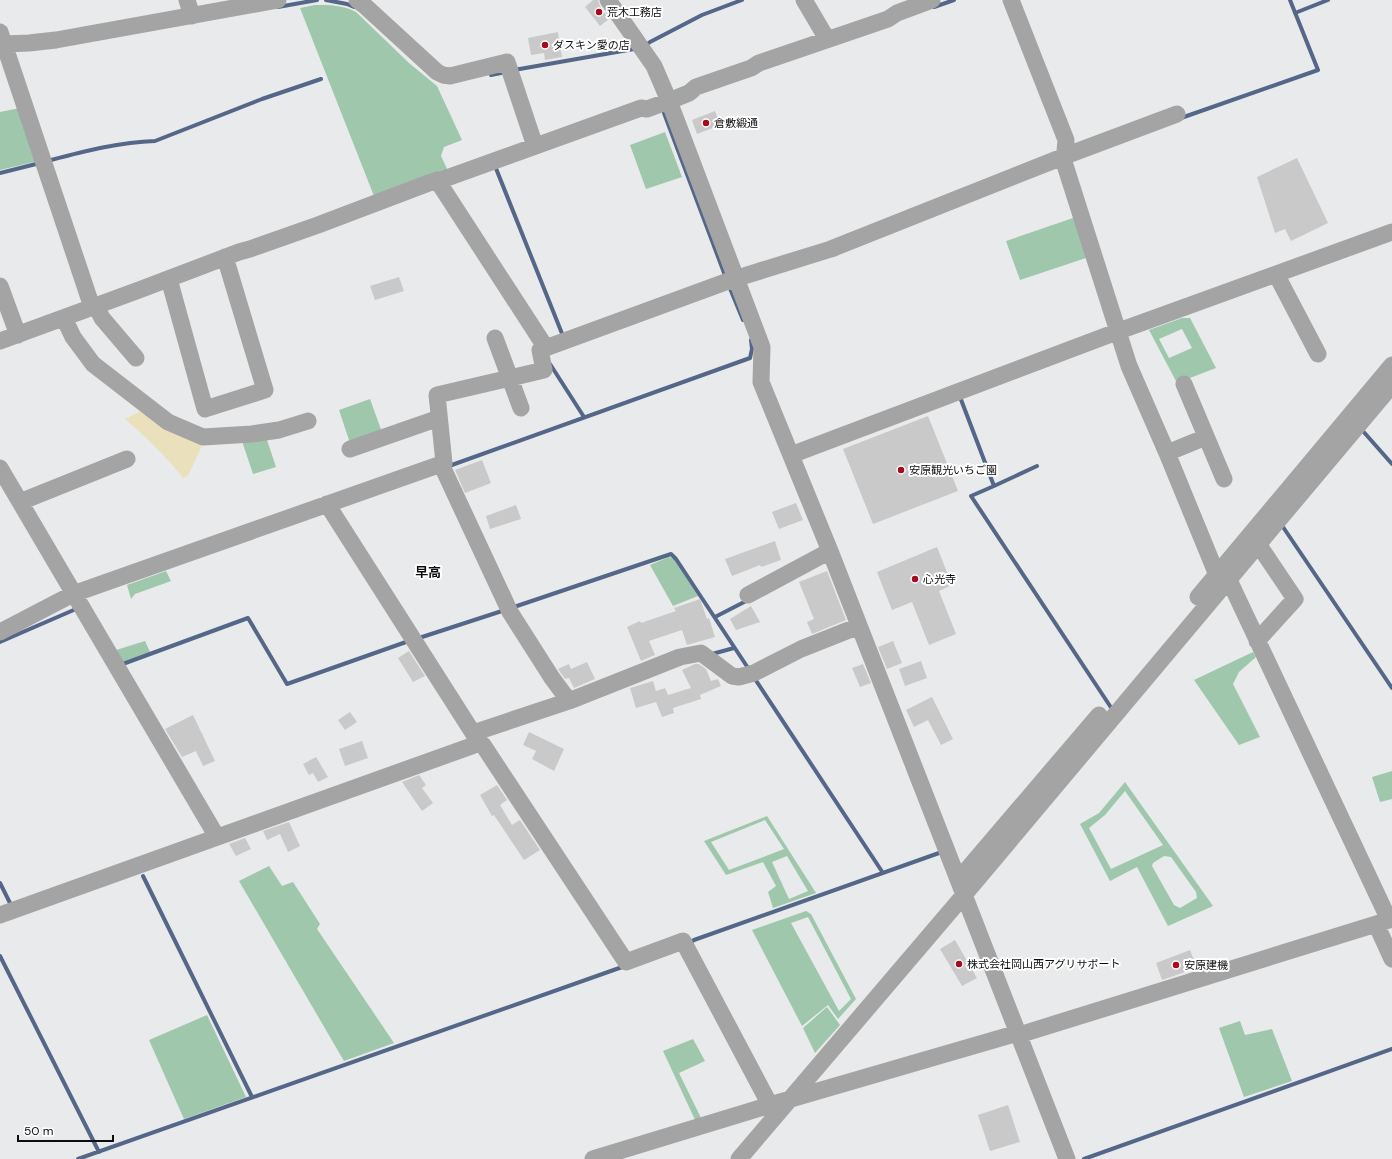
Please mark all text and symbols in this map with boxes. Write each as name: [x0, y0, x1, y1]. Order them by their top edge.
place label: 荒木工務店: [607, 5, 662, 19]
marker: 荒木工務店: [594, 7, 604, 17]
place label: ダスキン愛の店: [553, 38, 630, 52]
marker: ダスキン愛の店: [540, 40, 550, 50]
place label: 倉敷緞通: [714, 116, 758, 130]
marker: 倉敷緞通: [701, 118, 711, 128]
place label: 安原観光いちご園: [909, 463, 997, 477]
marker: 安原観光いちご園: [896, 465, 906, 475]
district label: 早高: [415, 564, 441, 581]
place label: 心光寺: [923, 572, 956, 586]
marker: 心光寺: [910, 574, 920, 584]
place label: 株式会社岡山西アグリサポート: [967, 957, 1120, 971]
place label: 安原建機: [1184, 958, 1228, 972]
marker: 株式会社岡山西アグリサポート: [954, 959, 964, 969]
marker: 安原建機: [1171, 960, 1181, 970]
scale bar: [18, 1117, 113, 1143]
text: 50 m: [24, 1123, 53, 1139]

